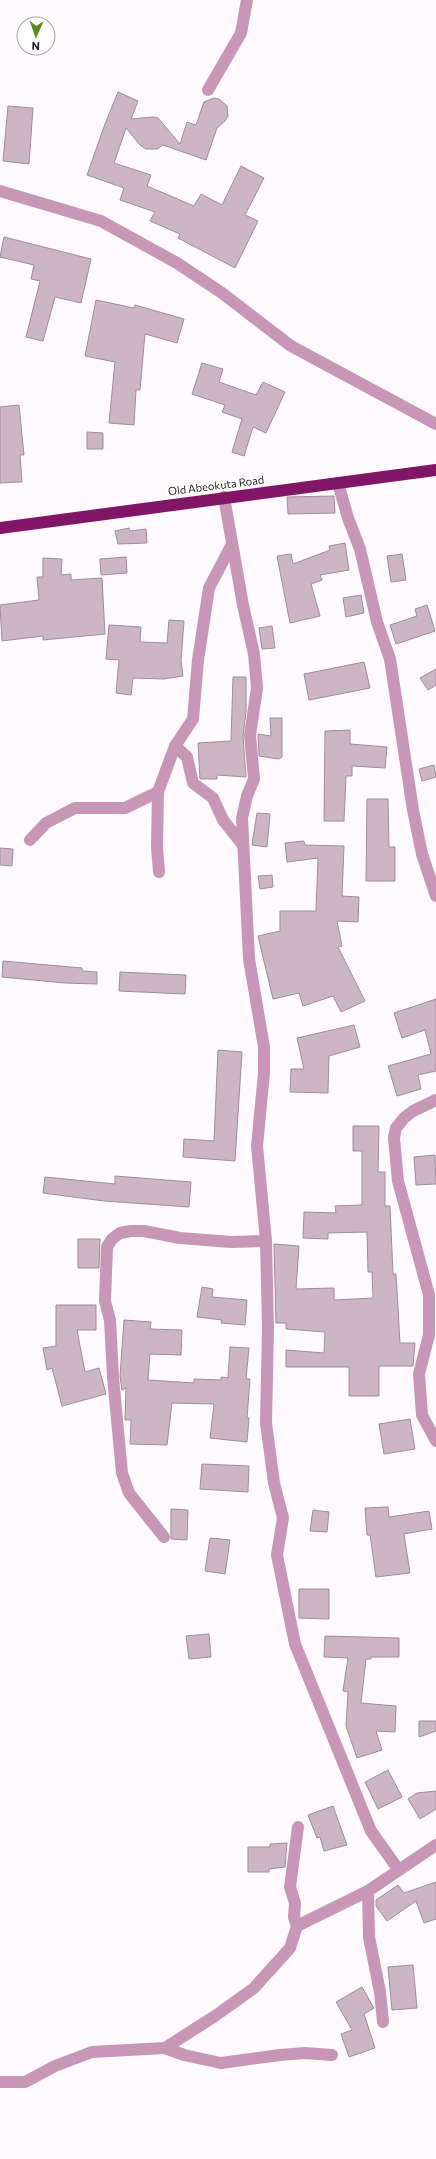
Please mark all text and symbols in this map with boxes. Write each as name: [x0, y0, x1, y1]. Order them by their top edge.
north arrow: [16, 16, 56, 56]
text: N: [31, 40, 40, 53]
street label: Old Abeokuta Road: [167, 473, 265, 497]

